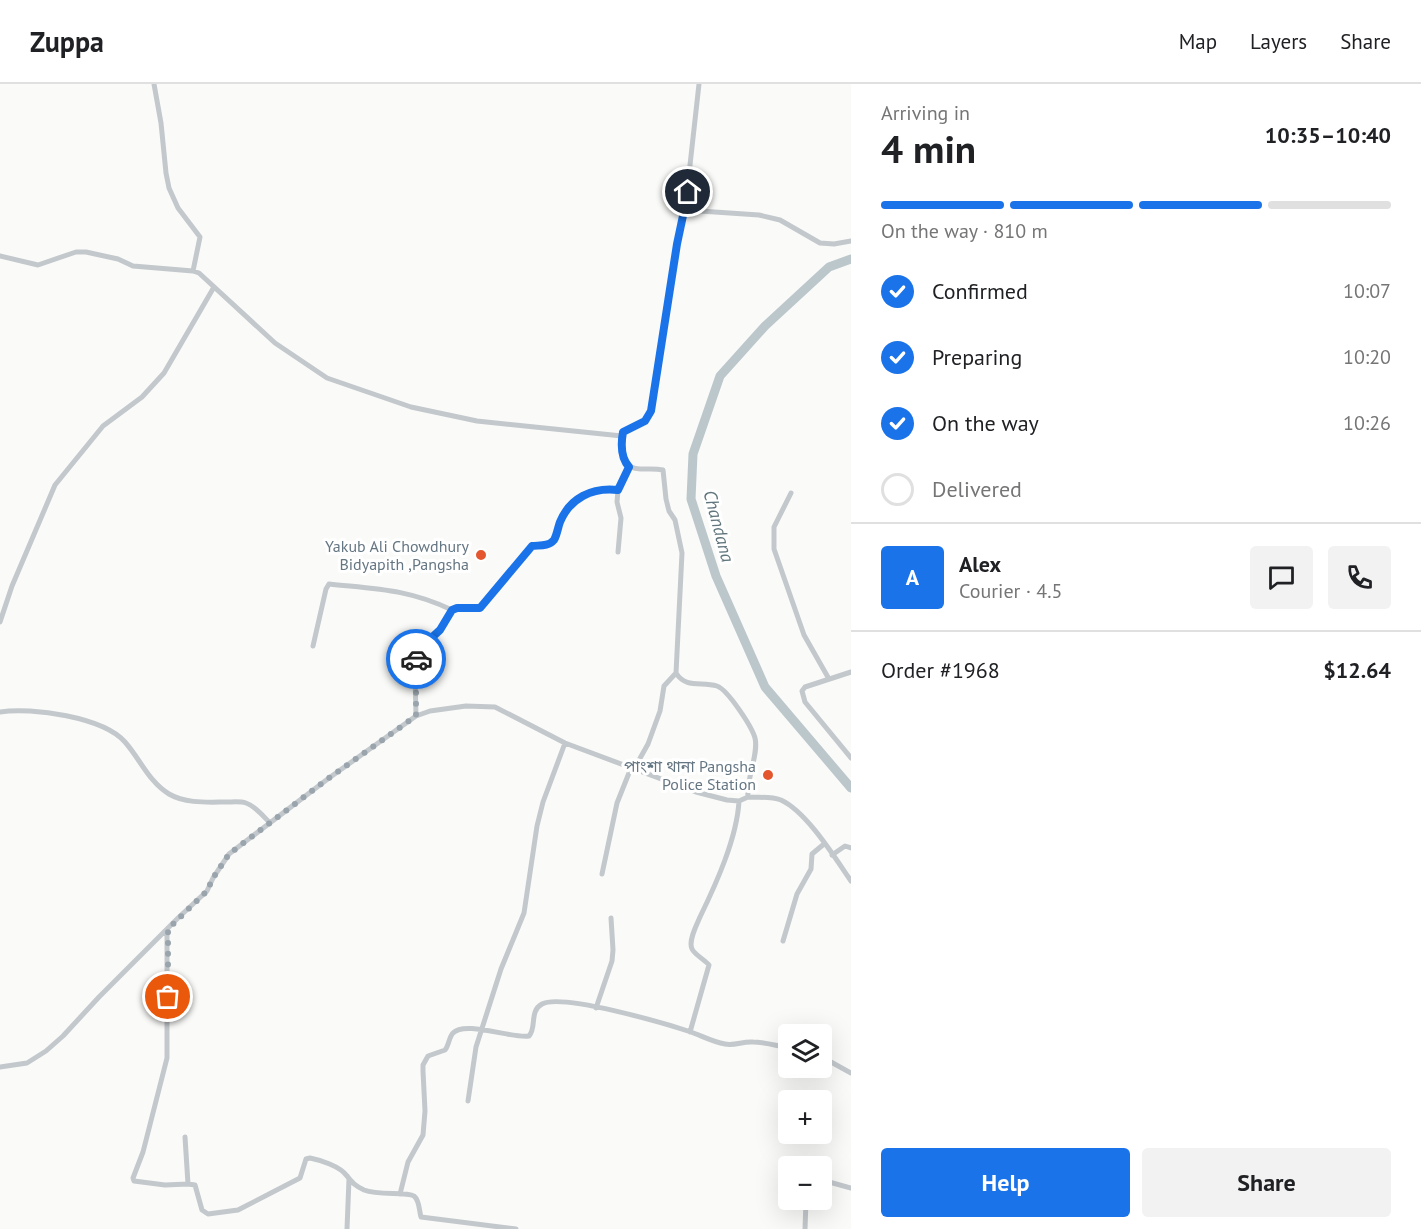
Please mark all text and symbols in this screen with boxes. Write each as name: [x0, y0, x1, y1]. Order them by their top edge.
text: Zuppa: [30, 23, 104, 60]
text: Map: [1179, 28, 1217, 55]
text: Layers: [1250, 28, 1307, 55]
text: Share: [1340, 28, 1391, 55]
text: Arriving in: [881, 100, 970, 126]
text: 10:35–10:40: [1265, 121, 1391, 149]
text: 4 min: [881, 123, 976, 174]
pin: [662, 166, 713, 217]
icon: home: [671, 175, 704, 208]
text: On the way · 810 m: [881, 218, 1048, 244]
icon: check: [881, 275, 914, 308]
text: Confirmed: [932, 277, 1028, 305]
text: 10:07: [1343, 278, 1391, 304]
icon: check: [881, 341, 914, 374]
text: Preparing: [932, 343, 1022, 371]
text: 10:20: [1343, 344, 1391, 370]
icon: check: [881, 407, 914, 440]
text: On the way: [932, 409, 1039, 437]
text: 10:26: [1343, 410, 1391, 436]
text: Delivered: [932, 475, 1022, 503]
water label: Chandana: [698, 487, 740, 565]
place label: Yakub Ali Chowdhury Bidyapith ,Pangsha: [325, 536, 470, 574]
button: chat: [1250, 546, 1313, 609]
button: phone: [1328, 546, 1391, 609]
marker: Yakub Ali Chowdhury Bidyapith ,Pangsha: [474, 548, 488, 562]
text: Alex: [959, 550, 1001, 578]
text: A: [906, 563, 919, 591]
text: Courier · 4.5: [959, 578, 1062, 604]
courier: [386, 629, 446, 689]
icon: car: [400, 643, 433, 676]
text: Order #1968: [881, 656, 1000, 684]
text: $12.64: [1323, 656, 1391, 684]
place label: পাংশা থানা Pangsha Police Station: [624, 756, 756, 794]
marker: পাংশা থানা Pangsha Police Station: [761, 768, 775, 782]
pin: [142, 971, 193, 1022]
icon: bag: [151, 980, 184, 1013]
map controls: [778, 1024, 832, 1210]
button: layers: [778, 1024, 832, 1078]
button: +: [778, 1090, 832, 1144]
button: Help: [881, 1148, 1130, 1217]
button: Share: [1142, 1148, 1391, 1217]
button: −: [778, 1156, 832, 1210]

